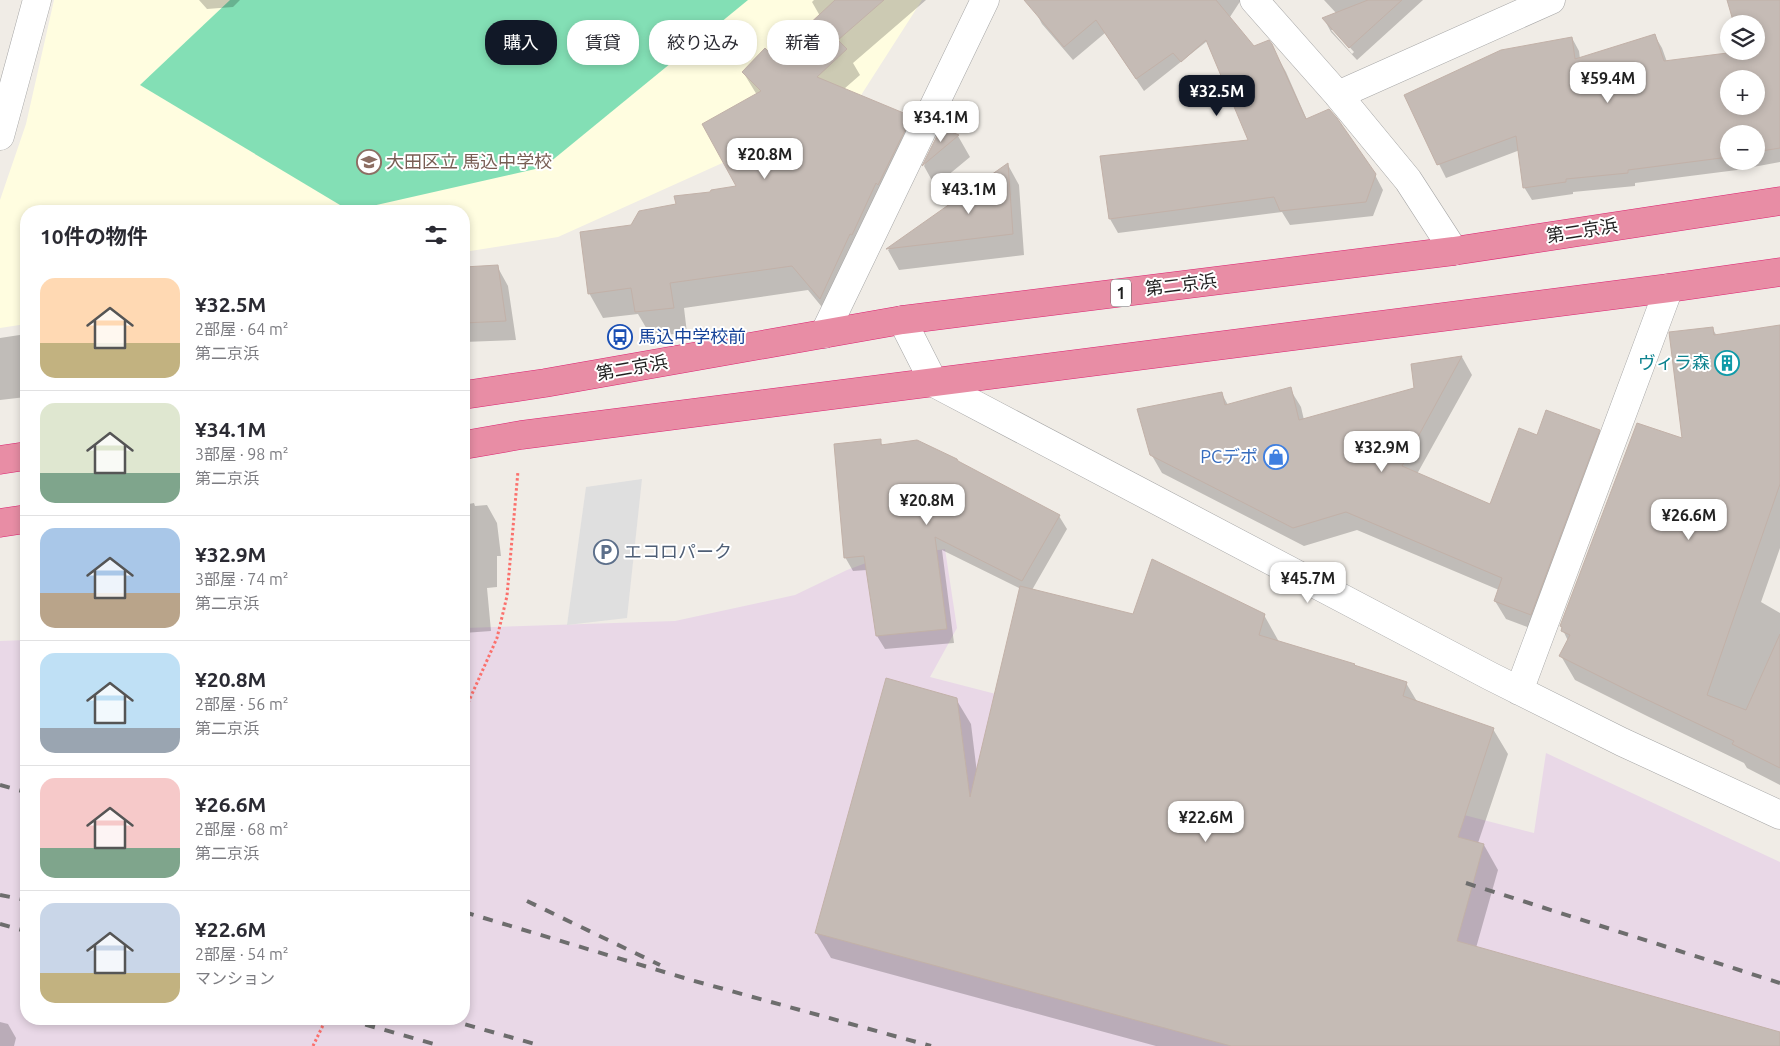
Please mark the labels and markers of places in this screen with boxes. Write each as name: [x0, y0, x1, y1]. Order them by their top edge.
pin: ¥59.4M: [1567, 62, 1649, 104]
pin: ¥32.5M: [1176, 74, 1258, 117]
pin: ¥34.1M: [900, 100, 982, 143]
pin: ¥20.8M: [724, 138, 806, 180]
school or university icon: 大田区立 馬込中学校: [356, 149, 382, 175]
place label: 大田区立 馬込中学校: [386, 151, 552, 171]
pin: ¥43.1M: [928, 172, 1010, 215]
bus stop icon: 馬込中学校前: [607, 324, 633, 350]
place label: 馬込中学校前: [638, 326, 746, 346]
building icon: ヴィラ森: [1714, 350, 1740, 376]
place label: ヴィラ森: [1638, 352, 1710, 372]
pin: ¥32.9M: [1341, 430, 1423, 473]
shop icon: PCデポ: [1263, 444, 1289, 470]
place label: PCデポ: [1200, 446, 1258, 466]
pin: ¥20.8M: [886, 484, 968, 526]
pin: ¥26.6M: [1648, 498, 1730, 541]
parking icon: エコロパーク: [593, 539, 619, 565]
place label: エコロパーク: [624, 541, 732, 561]
pin: ¥45.7M: [1267, 562, 1349, 604]
pin: ¥22.6M: [1165, 800, 1247, 843]

